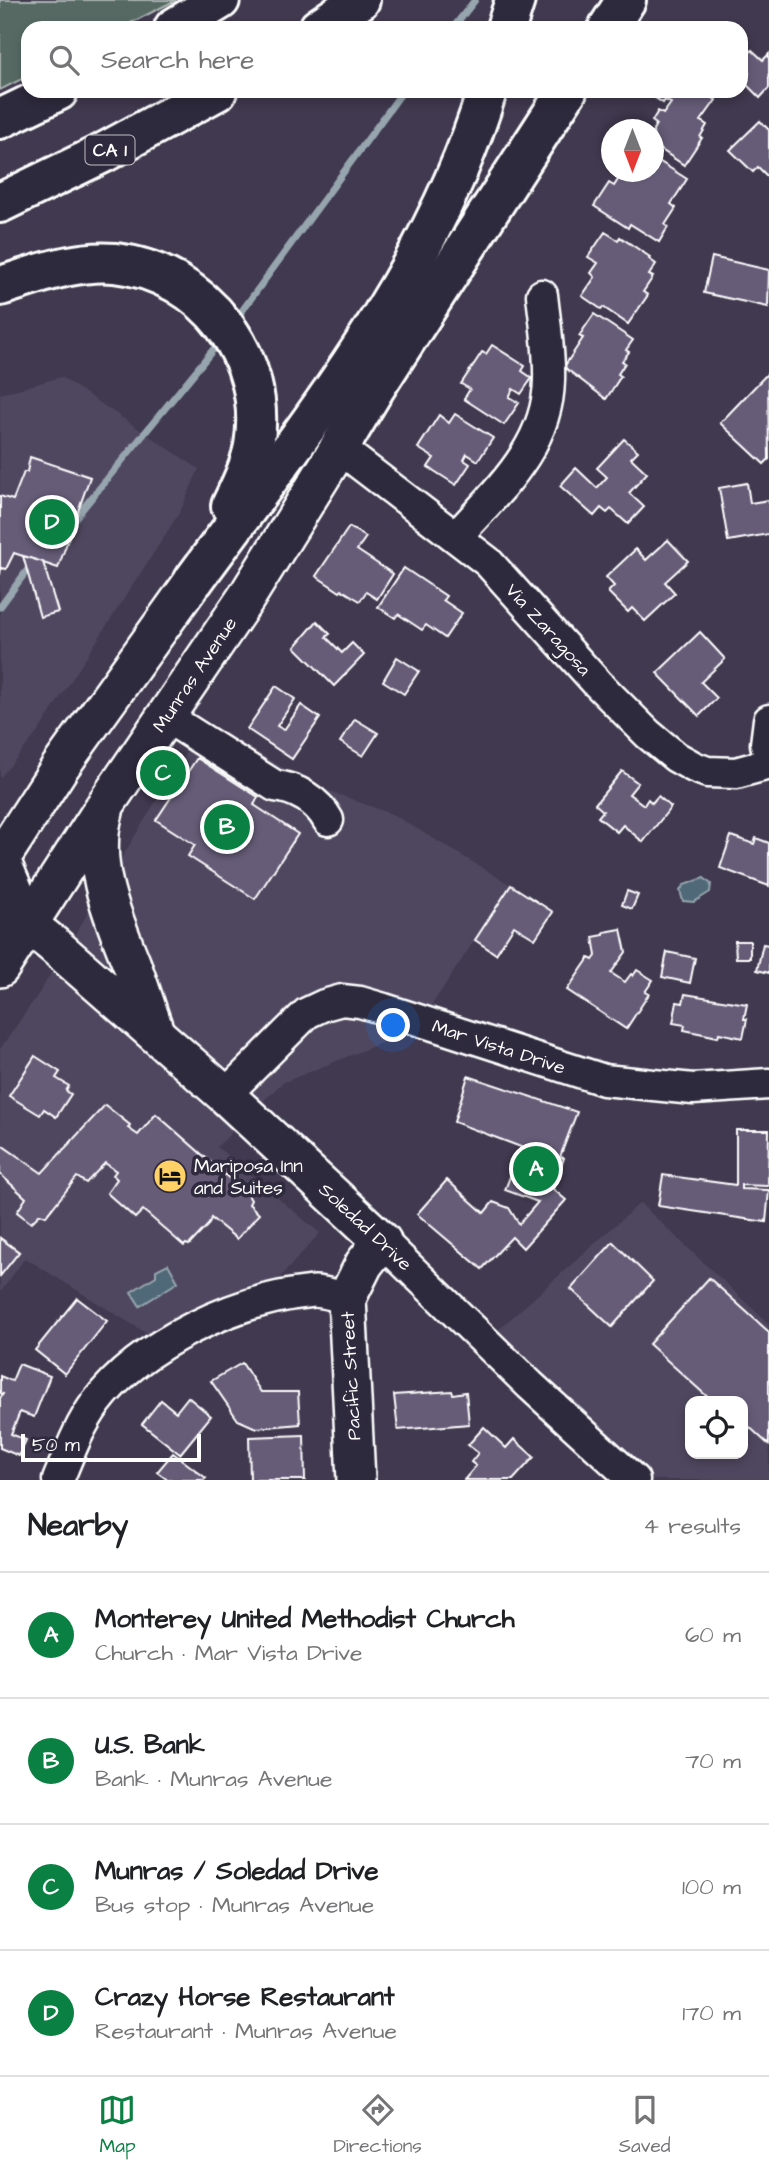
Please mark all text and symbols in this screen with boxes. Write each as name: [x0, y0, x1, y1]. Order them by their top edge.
search box: [21, 21, 748, 98]
icon: search: [45, 41, 83, 79]
text: Search here: [101, 42, 254, 78]
north arrow: [601, 119, 664, 182]
road number: CA 1: [86, 135, 134, 164]
pin: D: [29, 496, 75, 548]
street label: Via Zaragosa: [498, 578, 597, 683]
street label: Munras Avenue: [147, 612, 244, 738]
pin: C: [140, 747, 186, 799]
pin: B: [204, 801, 250, 853]
your location: [376, 1008, 410, 1042]
street label: Mar Vista Drive: [428, 1013, 569, 1082]
pin: A: [513, 1143, 559, 1195]
place label: Mariposa Inn and Suites: [194, 1153, 303, 1202]
hotel icon: Mariposa Inn and Suites: [151, 1157, 189, 1195]
street label: Soledad Drive: [312, 1177, 418, 1277]
street label: Pacific Street: [335, 1310, 368, 1441]
map controls: [685, 1396, 748, 1459]
button: locate: [685, 1396, 748, 1459]
scale bar: [21, 1431, 201, 1463]
text: 50 m: [32, 1432, 80, 1459]
text: Nearby: [28, 1505, 128, 1547]
text: 4 results: [643, 1510, 741, 1542]
text: Monterey United Methodist Church: [95, 1601, 515, 1637]
text: A: [44, 1619, 58, 1651]
text: 60 m: [685, 1619, 741, 1651]
text: Church · Mar Vista Drive: [95, 1637, 362, 1669]
text: U.S. Bank: [95, 1727, 205, 1763]
text: B: [43, 1745, 59, 1777]
text: 70 m: [685, 1745, 741, 1777]
text: Bank · Munras Avenue: [95, 1763, 332, 1795]
text: Munras / Soledad Drive: [95, 1853, 378, 1889]
text: C: [43, 1871, 59, 1903]
text: 100 m: [682, 1871, 741, 1903]
text: Bus stop · Munras Avenue: [95, 1889, 374, 1921]
text: Crazy Horse Restaurant: [95, 1979, 394, 2015]
text: D: [44, 1997, 58, 2029]
text: 170 m: [682, 1997, 741, 2029]
text: Restaurant · Munras Avenue: [95, 2015, 397, 2047]
tab: Map: [98, 2091, 136, 2160]
tab: Directions: [333, 2091, 422, 2160]
tab: Saved: [619, 2091, 670, 2160]

